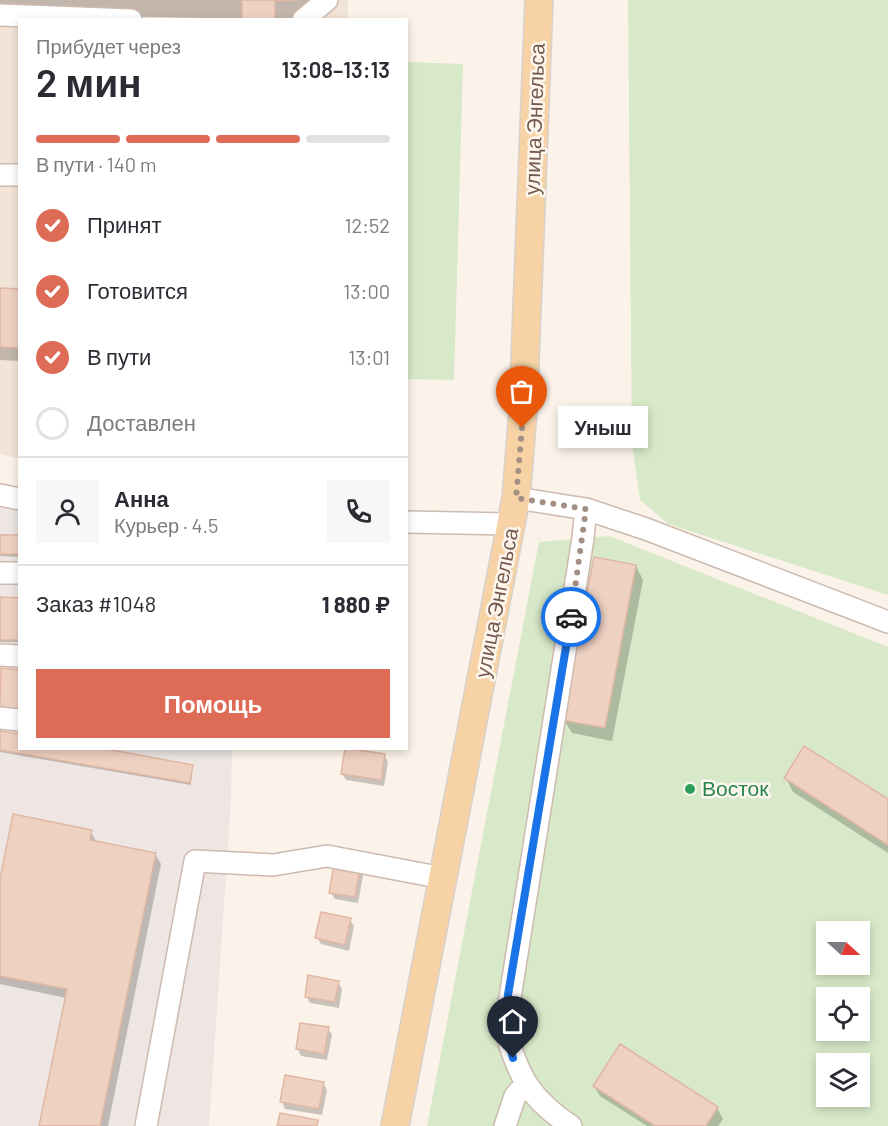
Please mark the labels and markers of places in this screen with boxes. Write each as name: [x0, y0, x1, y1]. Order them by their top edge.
pin: [496, 366, 547, 428]
callout: Уныш: [558, 407, 648, 449]
place label: Восток: [702, 775, 769, 800]
marker: Восток: [683, 782, 697, 796]
pin: [487, 996, 538, 1058]

